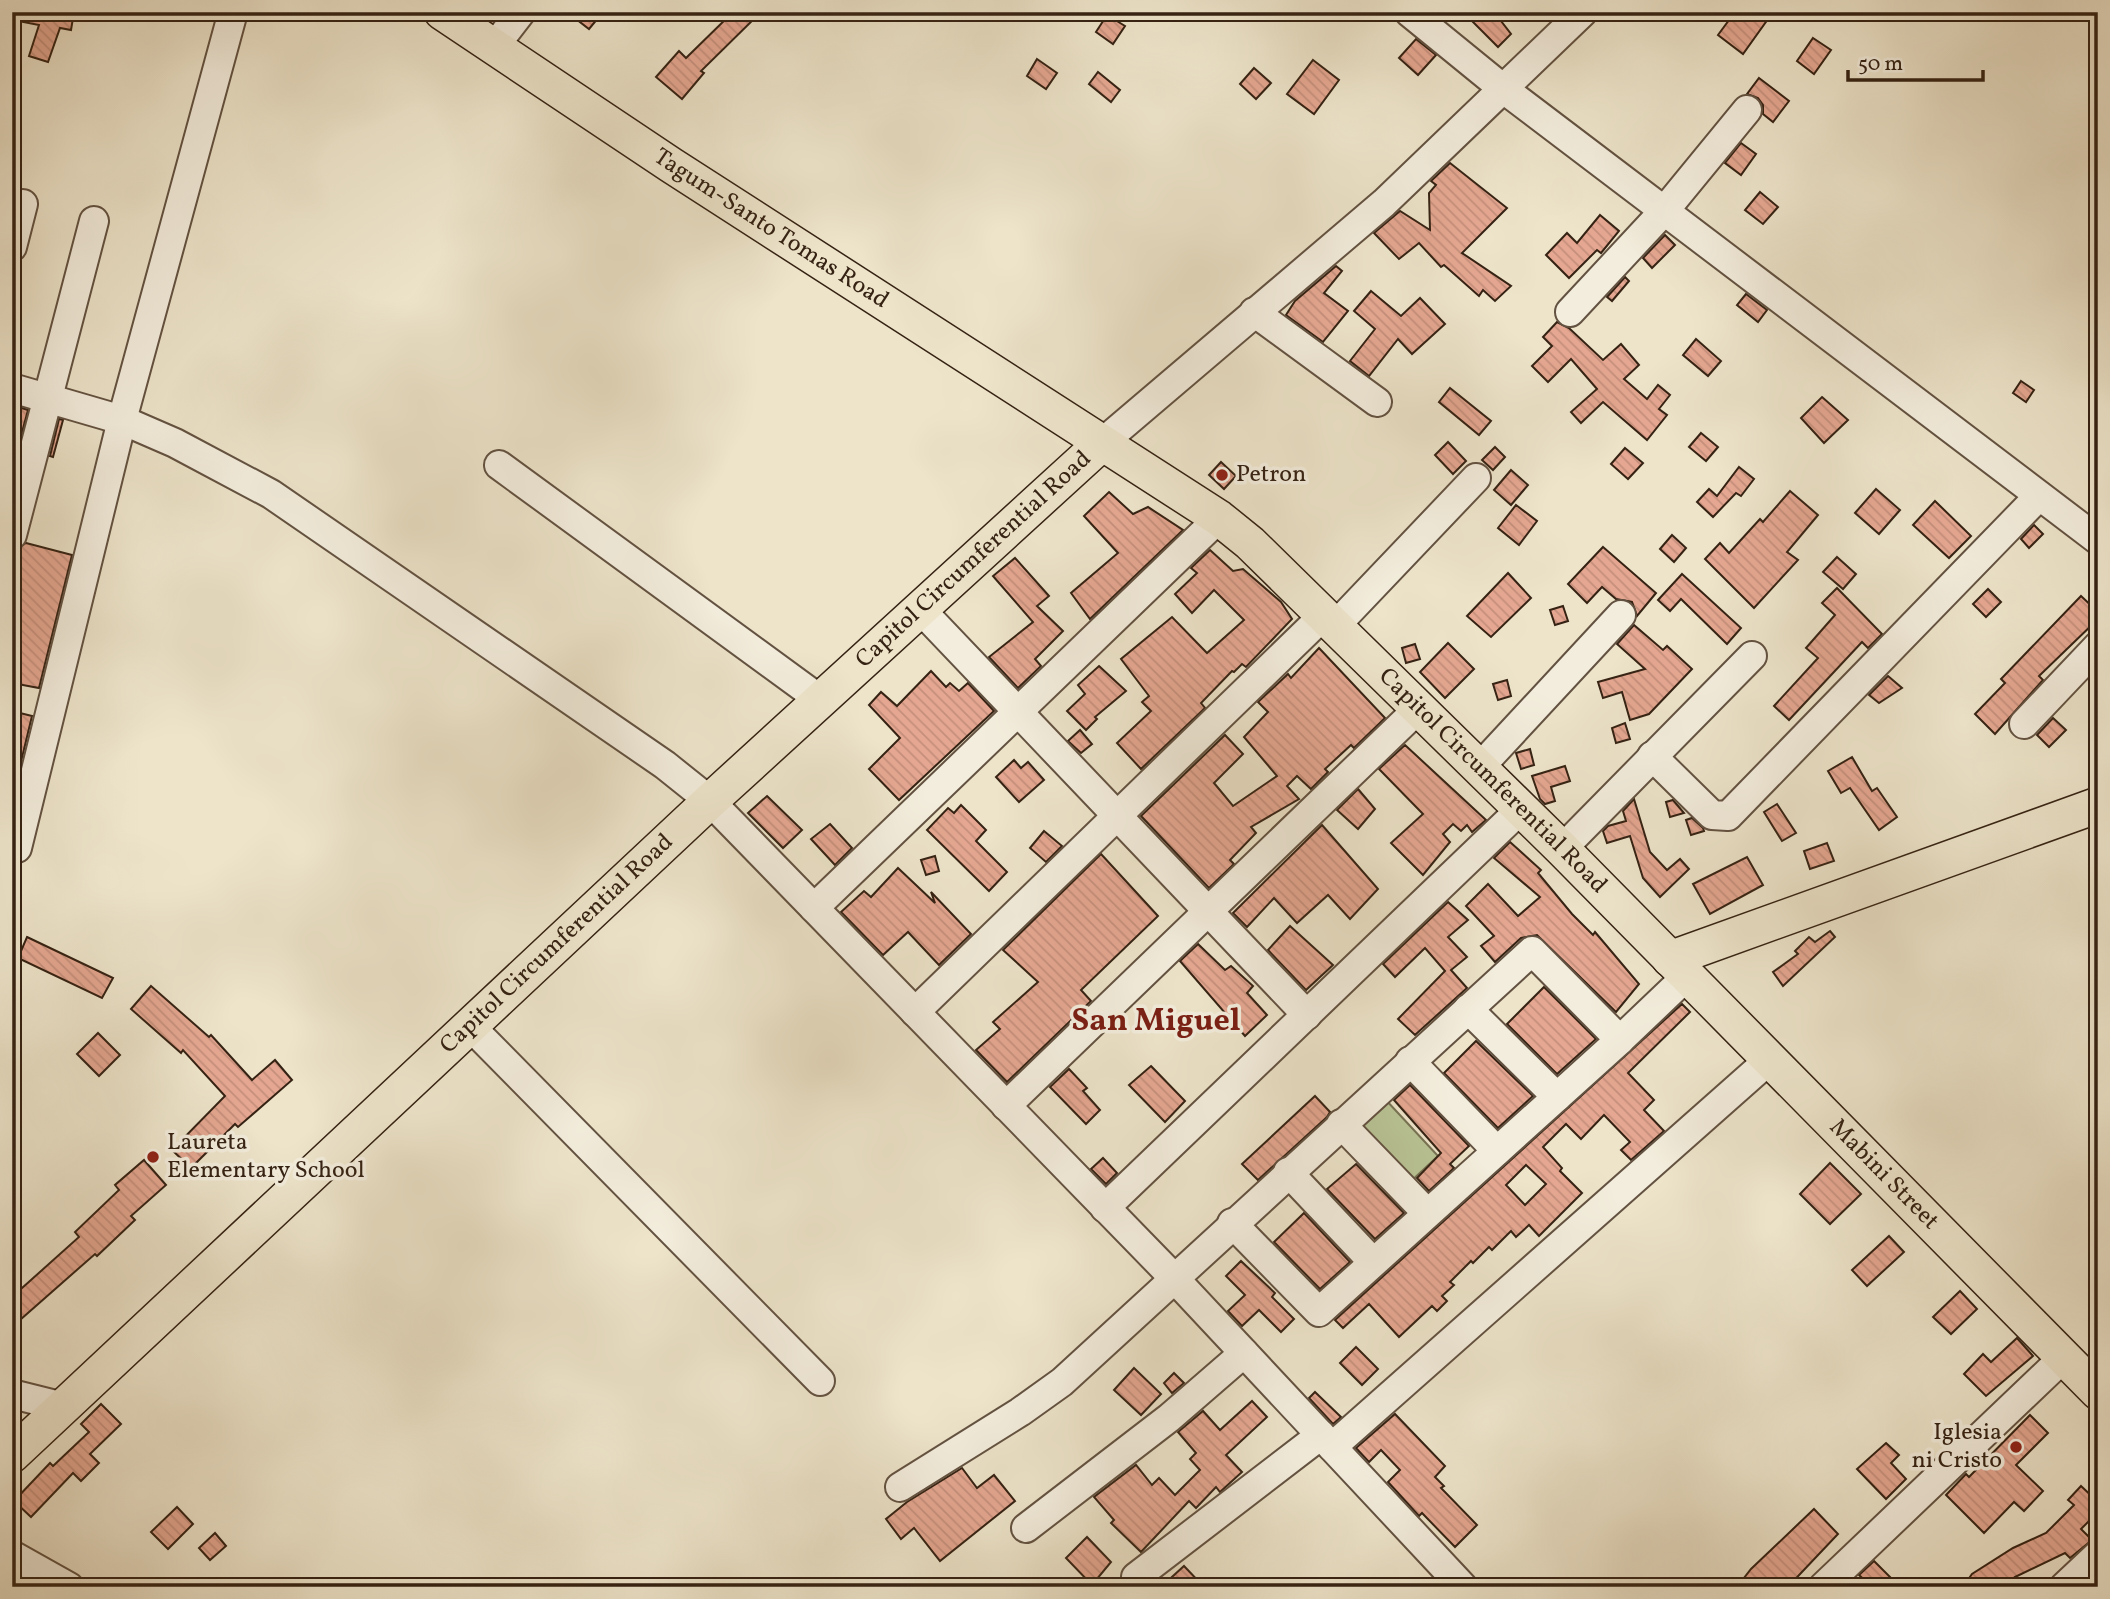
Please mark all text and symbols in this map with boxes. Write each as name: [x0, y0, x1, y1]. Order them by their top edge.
scale bar: [1848, 38, 1982, 82]
text: 50 m: [1858, 50, 1903, 79]
street label: Tagum-Santo Tomas Road: [646, 141, 895, 318]
street label: Capitol Circumferential Road: [848, 443, 1100, 677]
place label: Petron: [1236, 458, 1306, 492]
marker: Petron: [1214, 467, 1230, 483]
street label: Capitol Circumferential Road: [1370, 661, 1614, 902]
street label: Capitol Circumferential Road: [433, 826, 682, 1062]
district label: San Miguel: [1071, 1000, 1241, 1044]
street label: Mabini Street: [1821, 1112, 1946, 1238]
place label: Laureta Elementary School: [167, 1126, 365, 1188]
marker: Laureta Elementary School: [145, 1149, 161, 1165]
place label: Iglesia ni Cristo: [1911, 1416, 2002, 1478]
marker: Iglesia ni Cristo: [2008, 1439, 2024, 1455]

